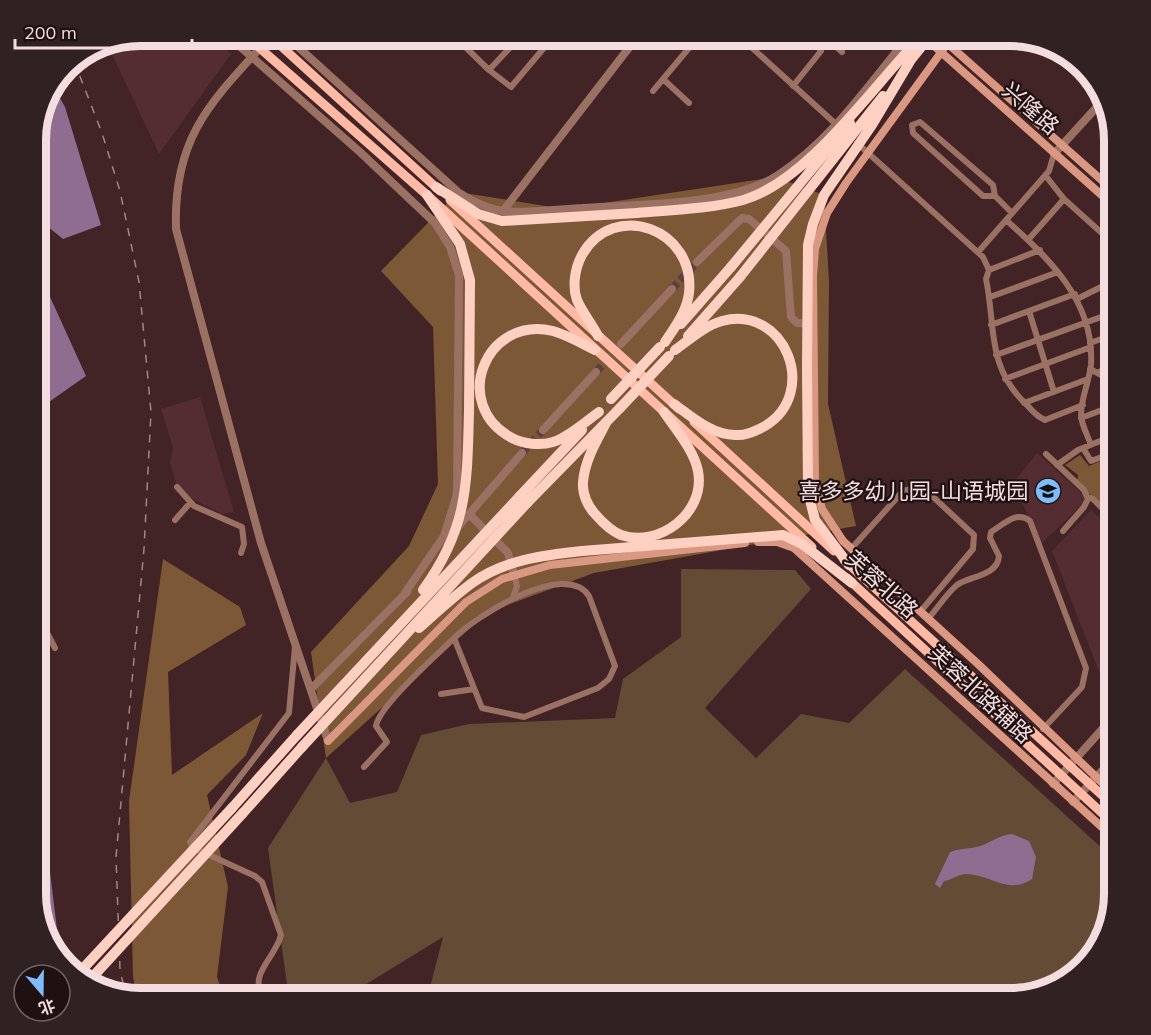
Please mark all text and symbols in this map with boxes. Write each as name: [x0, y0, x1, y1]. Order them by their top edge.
scale bar: [15, 12, 192, 50]
text: 200 m: [24, 21, 77, 44]
street label: 兴隆路: [997, 76, 1065, 140]
school or university icon: 喜多多幼儿园-山语城园: [1033, 476, 1063, 506]
place label: 喜多多幼儿园-山语城园: [799, 477, 1028, 505]
street label: 芙蓉北路: [840, 544, 924, 624]
street label: 芙蓉北路辅路: [923, 639, 1039, 749]
north arrow: [12, 963, 72, 1023]
text: 北: [36, 995, 58, 1019]

